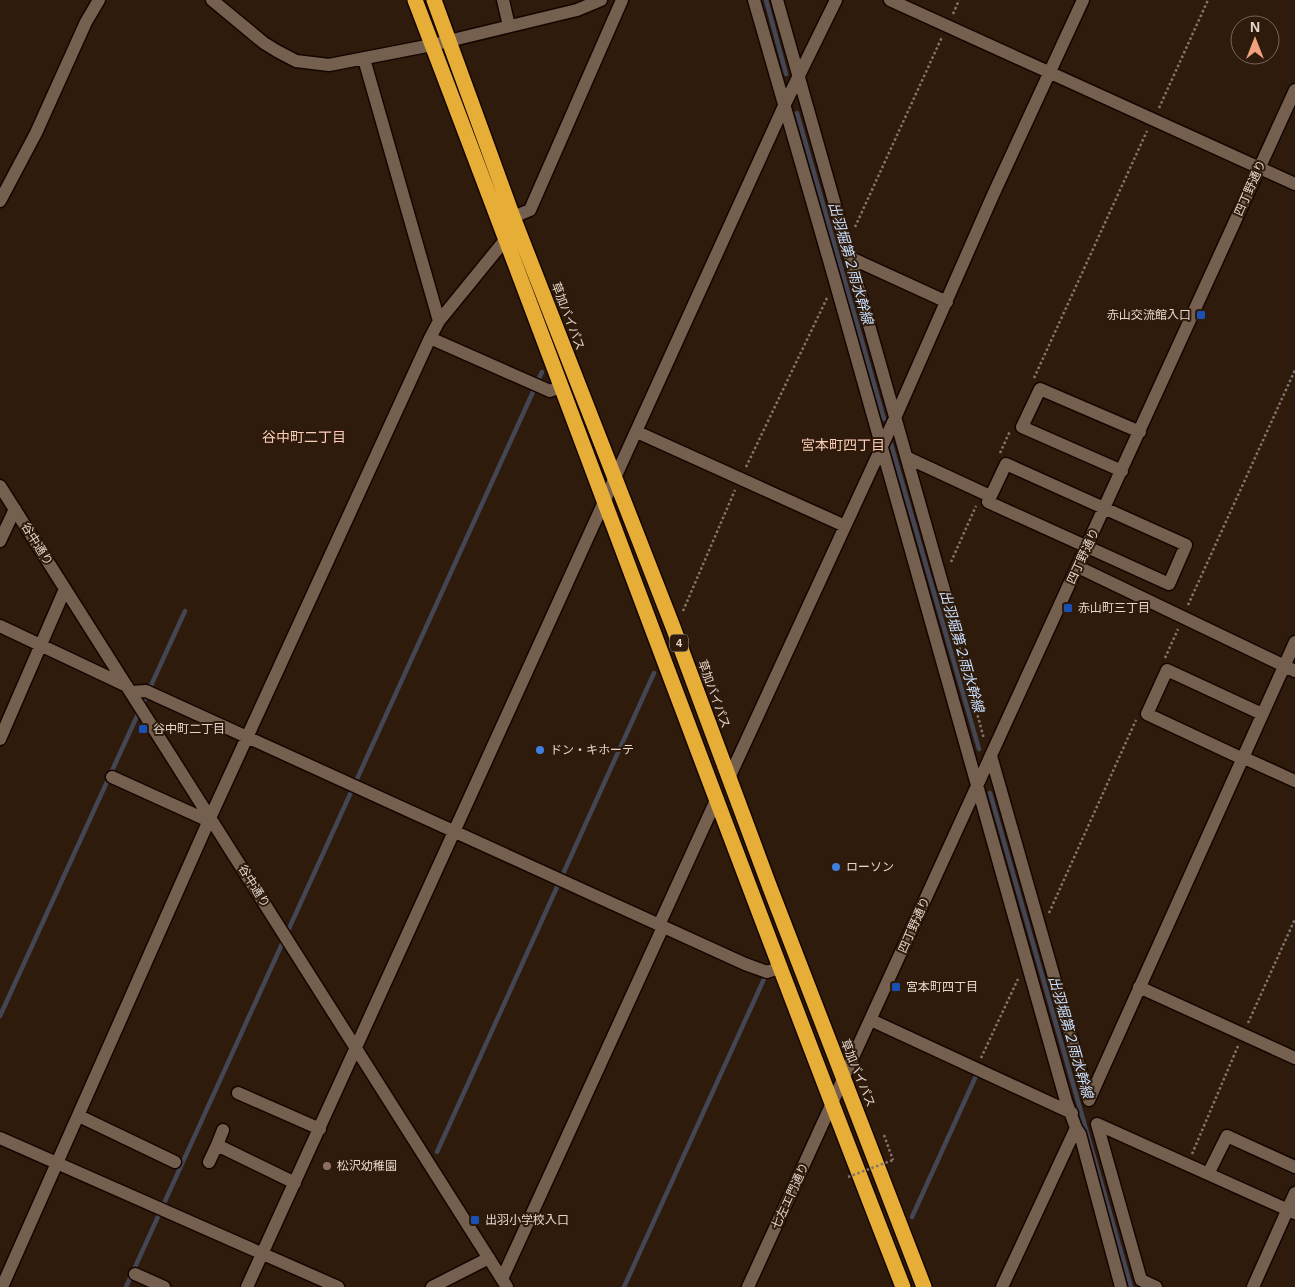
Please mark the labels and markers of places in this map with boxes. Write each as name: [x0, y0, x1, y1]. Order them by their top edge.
place label: 赤山交流館入口: [1107, 308, 1191, 322]
marker: 赤山交流館入口: [1195, 309, 1207, 321]
place label: 赤山町三丁目: [1078, 601, 1150, 615]
marker: 赤山町三丁目: [1062, 602, 1074, 614]
place label: 谷中町二丁目: [153, 722, 225, 736]
marker: 谷中町二丁目: [137, 723, 149, 735]
place label: ドン・キホーテ: [550, 743, 634, 757]
marker: ドン・キホーテ: [534, 744, 546, 756]
place label: ローソン: [846, 860, 894, 874]
marker: ローソン: [830, 861, 842, 873]
place label: 宮本町四丁目: [906, 980, 978, 994]
marker: 宮本町四丁目: [890, 981, 902, 993]
place label: 松沢幼稚園: [337, 1159, 397, 1173]
marker: 松沢幼稚園: [321, 1160, 333, 1172]
place label: 出羽小学校入口: [485, 1213, 569, 1227]
marker: 出羽小学校入口: [469, 1214, 481, 1226]

